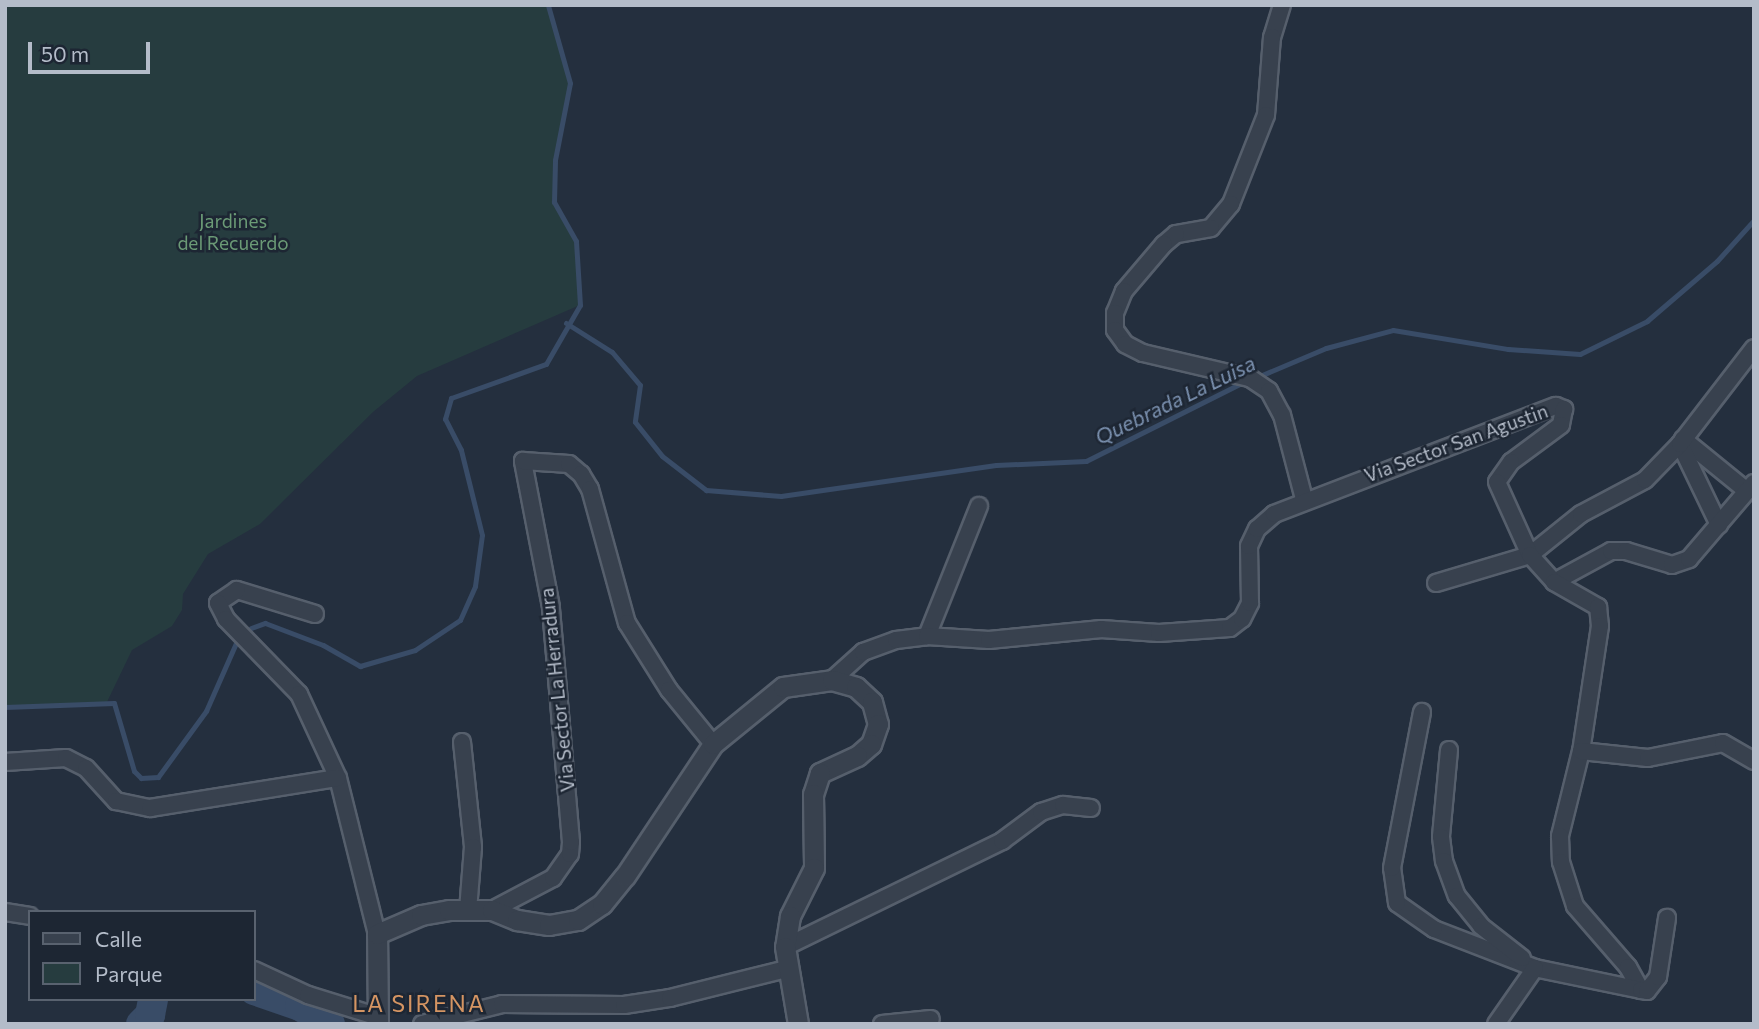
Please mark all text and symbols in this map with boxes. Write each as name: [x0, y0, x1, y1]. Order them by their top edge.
scale bar: [32, 28, 154, 72]
text: 50 m: [41, 41, 89, 66]
park label: Jardines del Recuerdo: [177, 210, 289, 254]
water label: Quebrada La Luisa: [1091, 350, 1259, 450]
street label: Via Sector San Agustin: [1361, 399, 1551, 487]
street label: Via Sector La Herradura: [535, 587, 579, 793]
legend: [28, 910, 256, 1001]
text: Calle: [95, 926, 142, 951]
text: Parque: [95, 961, 162, 986]
district label: LA SIRENA: [353, 989, 485, 1017]

